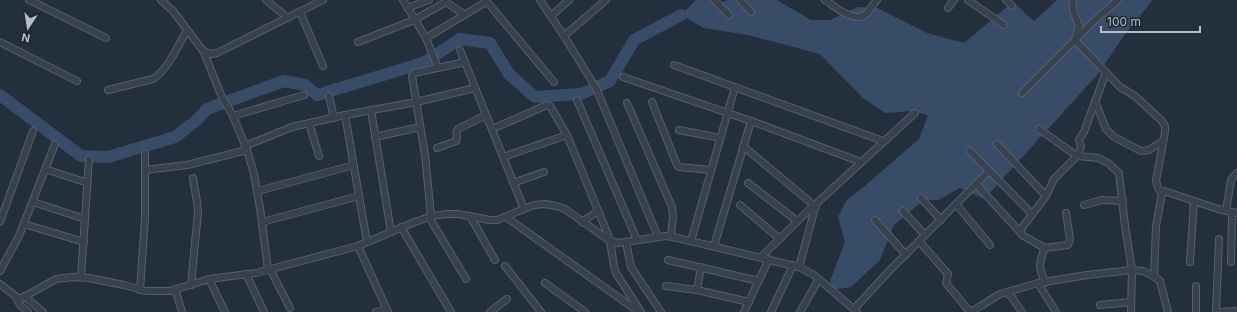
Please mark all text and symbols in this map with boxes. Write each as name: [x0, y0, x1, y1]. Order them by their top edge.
north arrow: [8, 8, 48, 48]
scale bar: [1101, 8, 1200, 34]
text: 100 m: [1107, 14, 1141, 29]
text: N: [20, 30, 31, 46]

